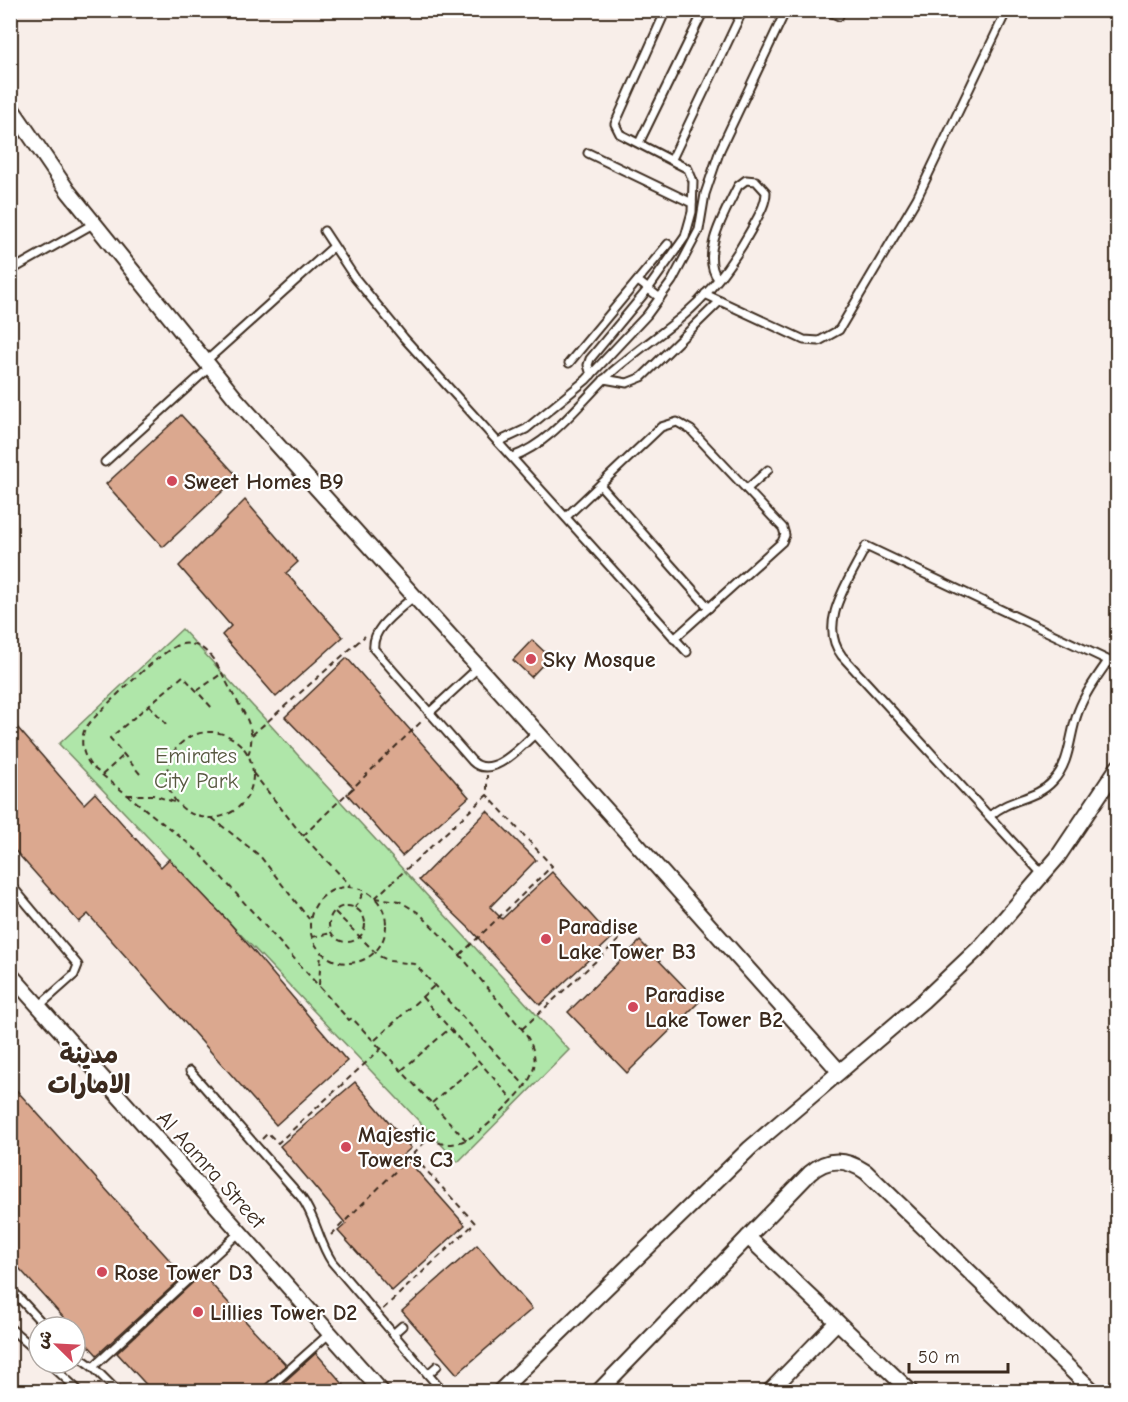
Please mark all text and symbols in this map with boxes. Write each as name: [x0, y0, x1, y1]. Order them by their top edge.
place label: Sweet Homes B9: [184, 469, 344, 495]
marker: Sweet Homes B9: [165, 474, 179, 488]
place label: Sky Mosque: [543, 647, 656, 673]
marker: Sky Mosque: [524, 652, 538, 666]
park label: Emirates City Park: [154, 743, 238, 794]
place label: Paradise Lake Tower B3: [558, 914, 696, 965]
marker: Paradise Lake Tower B3: [539, 932, 553, 946]
place label: Paradise Lake Tower B2: [645, 982, 783, 1033]
marker: Paradise Lake Tower B2: [626, 1000, 640, 1014]
district label: مدينة الامارات: [48, 1040, 130, 1100]
street label: Al Aamra Street: [152, 1105, 271, 1234]
place label: Majestic Towers C3: [358, 1122, 454, 1173]
marker: Majestic Towers C3: [339, 1140, 353, 1154]
place label: Rose Tower D3: [114, 1260, 253, 1286]
marker: Rose Tower D3: [95, 1265, 109, 1279]
place label: Lillies Tower D2: [210, 1300, 357, 1326]
marker: Lillies Tower D2: [191, 1305, 205, 1319]
north arrow: [27, 1315, 87, 1375]
text: ش: [32, 1328, 56, 1351]
scale bar: [909, 1336, 1008, 1374]
text: 50 m: [918, 1347, 960, 1368]

